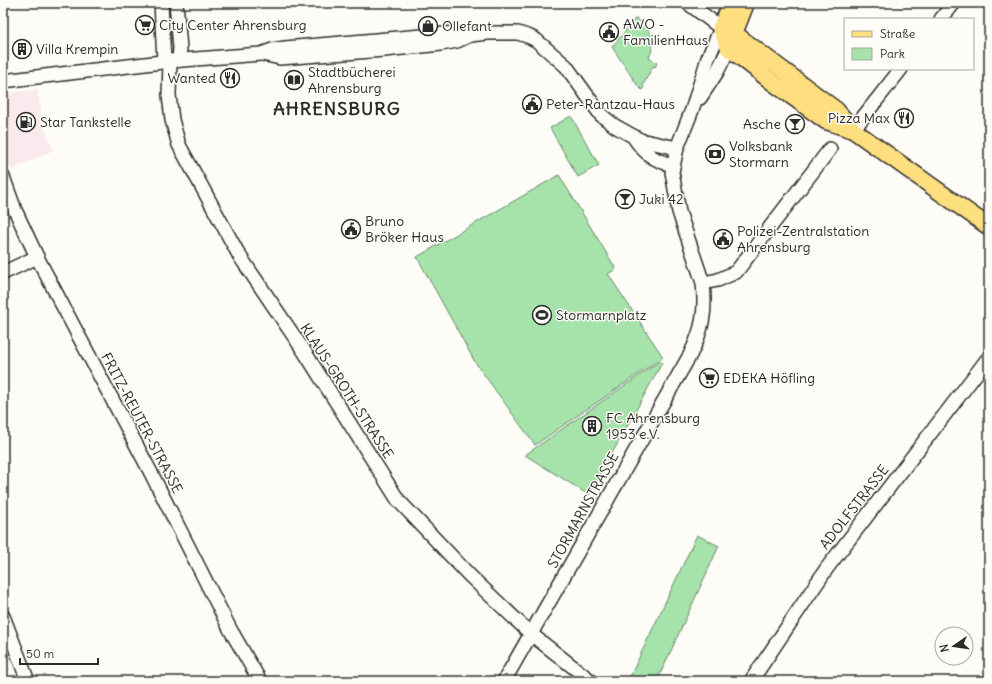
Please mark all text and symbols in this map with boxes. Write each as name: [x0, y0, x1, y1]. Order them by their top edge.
supermarket icon: City Center Ahrensburg: [134, 14, 156, 36]
shop icon: Ollefant: [417, 15, 439, 37]
place label: AWO - FamilienHaus: [623, 15, 708, 49]
place label: City Center Ahrensburg: [159, 16, 307, 34]
place label: Ollefant: [442, 17, 492, 35]
legend: [844, 18, 974, 70]
public building icon: AWO - FamilienHaus: [598, 21, 620, 43]
text: Straße: [880, 26, 915, 41]
building icon: Villa Krempin: [11, 38, 33, 60]
place label: Villa Krempin: [36, 40, 118, 58]
text: Park: [880, 46, 905, 61]
place label: Stadtbücherei Ahrensburg: [308, 63, 396, 97]
restaurant icon: Wanted: [219, 67, 241, 89]
place label: Wanted: [167, 69, 216, 87]
library icon: Stadtbücherei Ahrensburg: [283, 69, 305, 91]
public building icon: Peter-Rantzau-Haus: [521, 93, 543, 115]
place label: Peter-Rantzau-Haus: [546, 95, 675, 113]
district label: AHRENSBURG: [273, 97, 401, 120]
restaurant icon: Pizza Max: [893, 107, 915, 129]
place label: Pizza Max: [828, 109, 890, 127]
fuel station icon: Star Tankstelle: [15, 111, 37, 133]
place label: Star Tankstelle: [40, 113, 131, 131]
bar icon: Asche: [784, 113, 806, 135]
place label: Asche: [743, 115, 781, 133]
place label: Volksbank Stormarn: [729, 137, 793, 171]
bank icon: Volksbank Stormarn: [704, 143, 726, 165]
bar icon: Juki 42: [614, 188, 636, 210]
place label: Juki 42: [639, 190, 684, 208]
place label: Bruno Bröker Haus: [365, 212, 444, 246]
public building icon: Bruno Bröker Haus: [340, 218, 362, 240]
place label: Polizei-Zentralstation Ahrensburg: [737, 222, 869, 256]
public building icon: Polizei-Zentralstation Ahrensburg: [712, 228, 734, 250]
sports icon: Stormarnplatz: [531, 304, 553, 326]
place label: Stormarnplatz: [556, 306, 647, 324]
street label: KLAUS-GROTH-STRASSE: [296, 320, 398, 462]
street label: FRITZ-REUTER-STRASSE: [97, 350, 187, 496]
supermarket icon: EDEKA Höfling: [698, 367, 720, 389]
place label: EDEKA Höfling: [723, 369, 815, 387]
place label: FC Ahrensburg 1953 e.V.: [606, 409, 700, 443]
building icon: FC Ahrensburg 1953 e.V.: [581, 415, 603, 437]
street label: STORMARNSTRASSE: [544, 449, 622, 571]
street label: ADOLFSTRASSE: [815, 461, 893, 553]
north arrow: [934, 626, 974, 666]
scale bar: [20, 640, 98, 666]
text: N: [937, 643, 952, 654]
text: 50 m: [26, 646, 55, 661]

